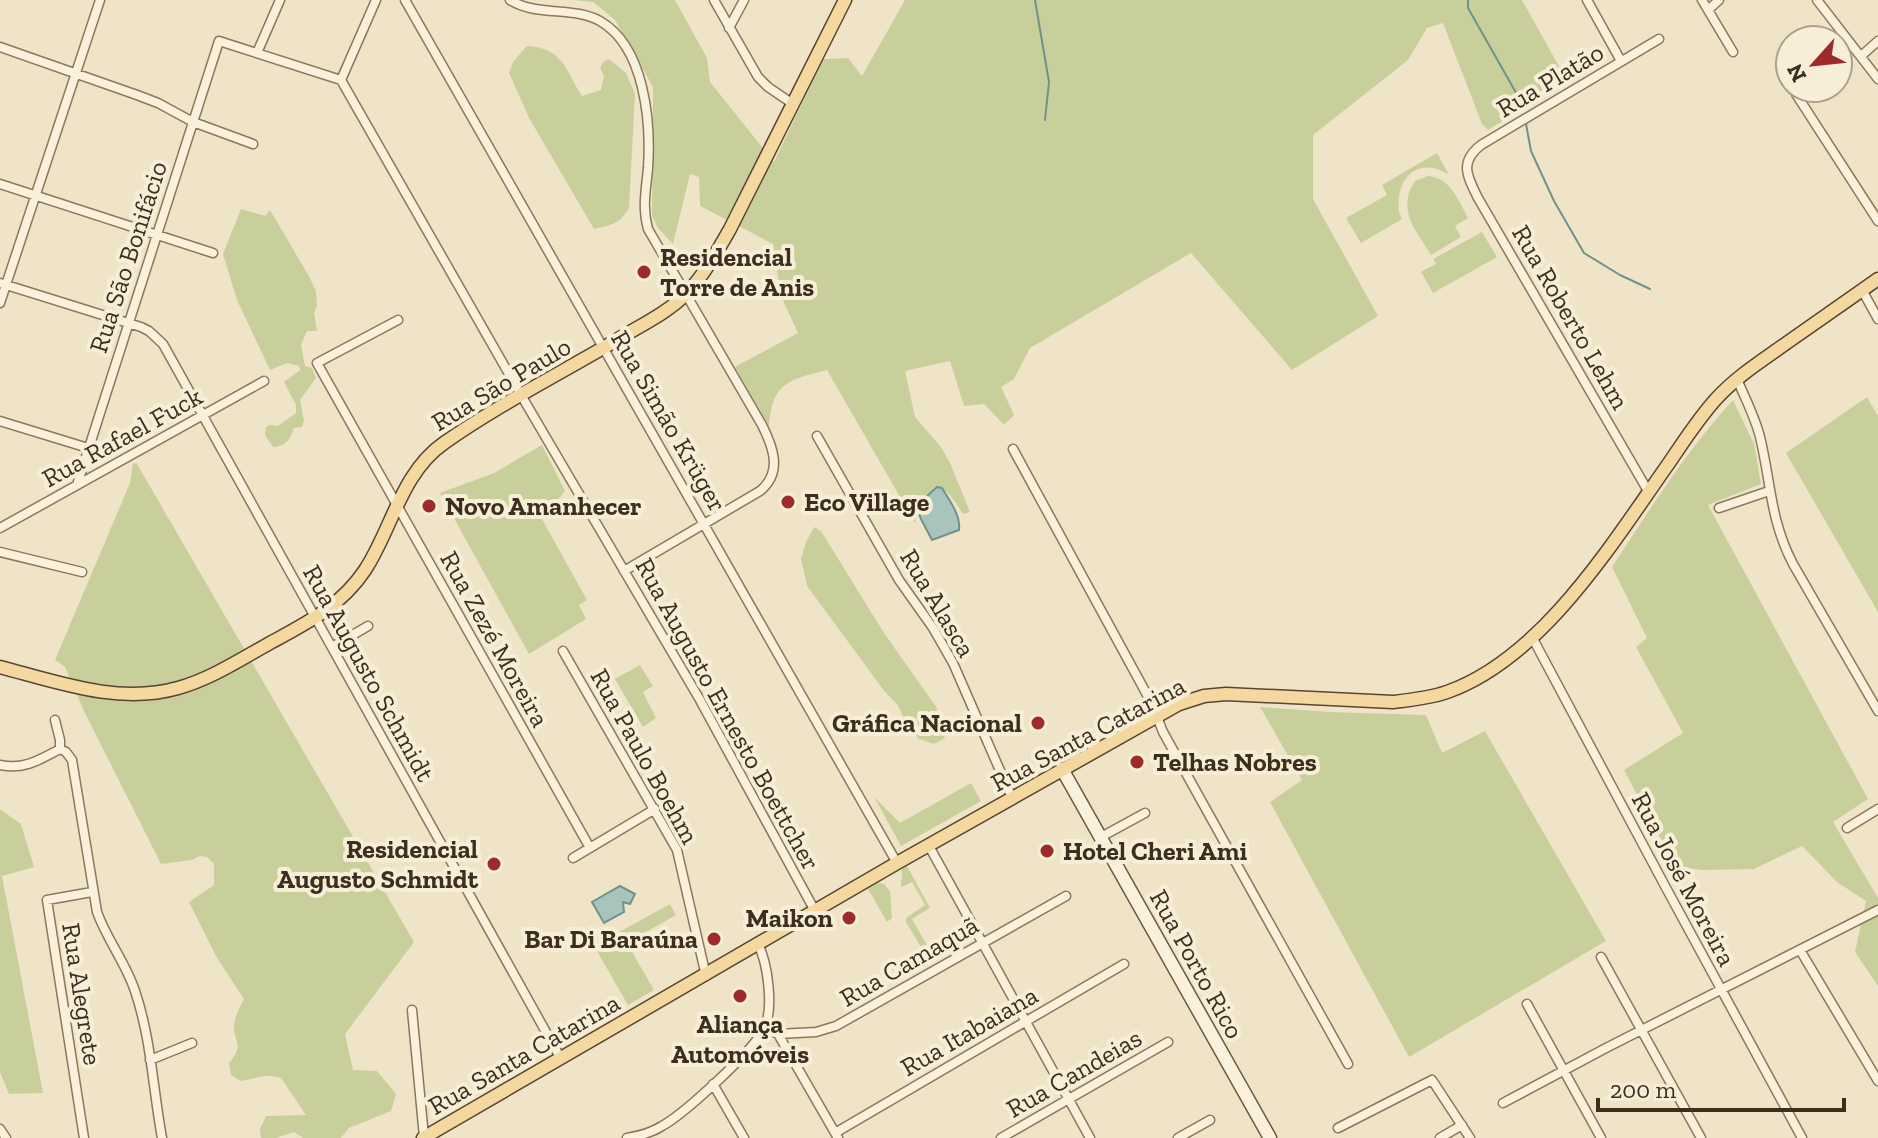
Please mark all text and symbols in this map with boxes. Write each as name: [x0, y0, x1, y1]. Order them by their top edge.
north arrow: [1774, 24, 1854, 104]
street label: Rua Platão: [1491, 36, 1609, 124]
text: N: [1781, 59, 1812, 86]
street label: Rua São Bonifácio: [82, 157, 174, 357]
street label: Rua Roberto Lehm: [1505, 219, 1637, 415]
place label: Residencial Torre de Anis: [660, 241, 814, 303]
marker: Residencial Torre de Anis: [635, 263, 653, 281]
street label: Rua Simão Krüger: [604, 325, 734, 517]
street label: Rua São Paulo: [426, 330, 576, 438]
street label: Rua Rafael Fuck: [36, 380, 208, 494]
place label: Eco Village: [804, 486, 930, 518]
place label: Novo Amanhecer: [445, 490, 642, 522]
marker: Eco Village: [779, 493, 797, 511]
marker: Novo Amanhecer: [420, 497, 438, 515]
street label: Rua Alasca: [893, 543, 983, 663]
street label: Rua Zezé Moreira: [433, 545, 557, 733]
street label: Rua Augusto Ernesto Boettcher: [629, 552, 827, 876]
street label: Rua Augusto Schmidt: [296, 559, 442, 787]
street label: Rua Paulo Boehm: [584, 663, 707, 850]
street label: Rua Santa Catarina: [985, 669, 1191, 799]
place label: Gráfica Nacional: [832, 707, 1022, 739]
marker: Gráfica Nacional: [1029, 714, 1047, 732]
place label: Telhas Nobres: [1153, 746, 1317, 778]
marker: Telhas Nobres: [1128, 753, 1146, 771]
street label: Rua José Moreira: [1625, 787, 1743, 972]
place label: Residencial Augusto Schmidt: [277, 833, 479, 895]
place label: Hotel Cheri Ami: [1063, 835, 1247, 867]
marker: Hotel Cheri Ami: [1038, 842, 1056, 860]
marker: Residencial Augusto Schmidt: [485, 855, 503, 873]
street label: Rua Porto Rico: [1143, 884, 1251, 1044]
place label: Maikon: [746, 902, 834, 934]
street label: Rua Camaquã: [834, 908, 984, 1013]
marker: Maikon: [840, 909, 858, 927]
street label: Rua Alegrete: [55, 921, 109, 1067]
place label: Bar Di Baraúna: [524, 923, 698, 955]
marker: Bar Di Baraúna: [705, 930, 723, 948]
street label: Rua Itabaiana: [895, 979, 1044, 1083]
street label: Rua Santa Catarina: [423, 986, 626, 1122]
marker: Aliança Automóveis: [731, 987, 749, 1005]
place label: Aliança Automóveis: [671, 1008, 809, 1070]
street label: Rua Candeias: [1001, 1021, 1147, 1125]
scale bar: [1598, 1062, 1844, 1112]
text: 200 m: [1610, 1075, 1676, 1104]

